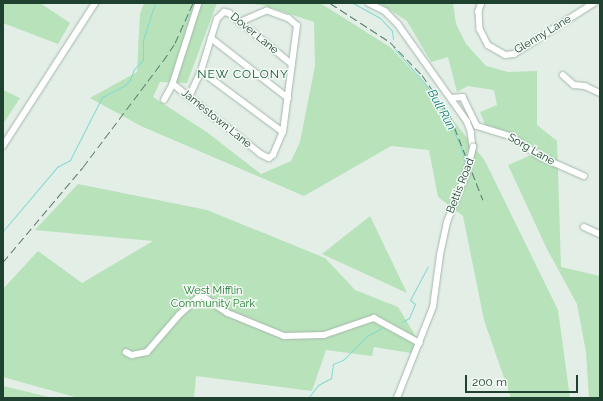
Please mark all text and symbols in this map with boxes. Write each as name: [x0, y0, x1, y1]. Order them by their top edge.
street label: Dover Lane: [227, 11, 281, 57]
street label: Glenny Lane: [512, 13, 574, 57]
district label: NEW COLONY: [197, 68, 289, 82]
street label: Jamestown Lane: [178, 87, 254, 151]
water label: Bull Run: [424, 87, 458, 133]
street label: Sorg Lane: [505, 131, 557, 169]
street label: Bettis Road: [444, 157, 478, 215]
park label: West Mifflin Community Park: [171, 285, 255, 311]
scale bar: [467, 367, 580, 393]
text: 200 m: [472, 375, 507, 389]

